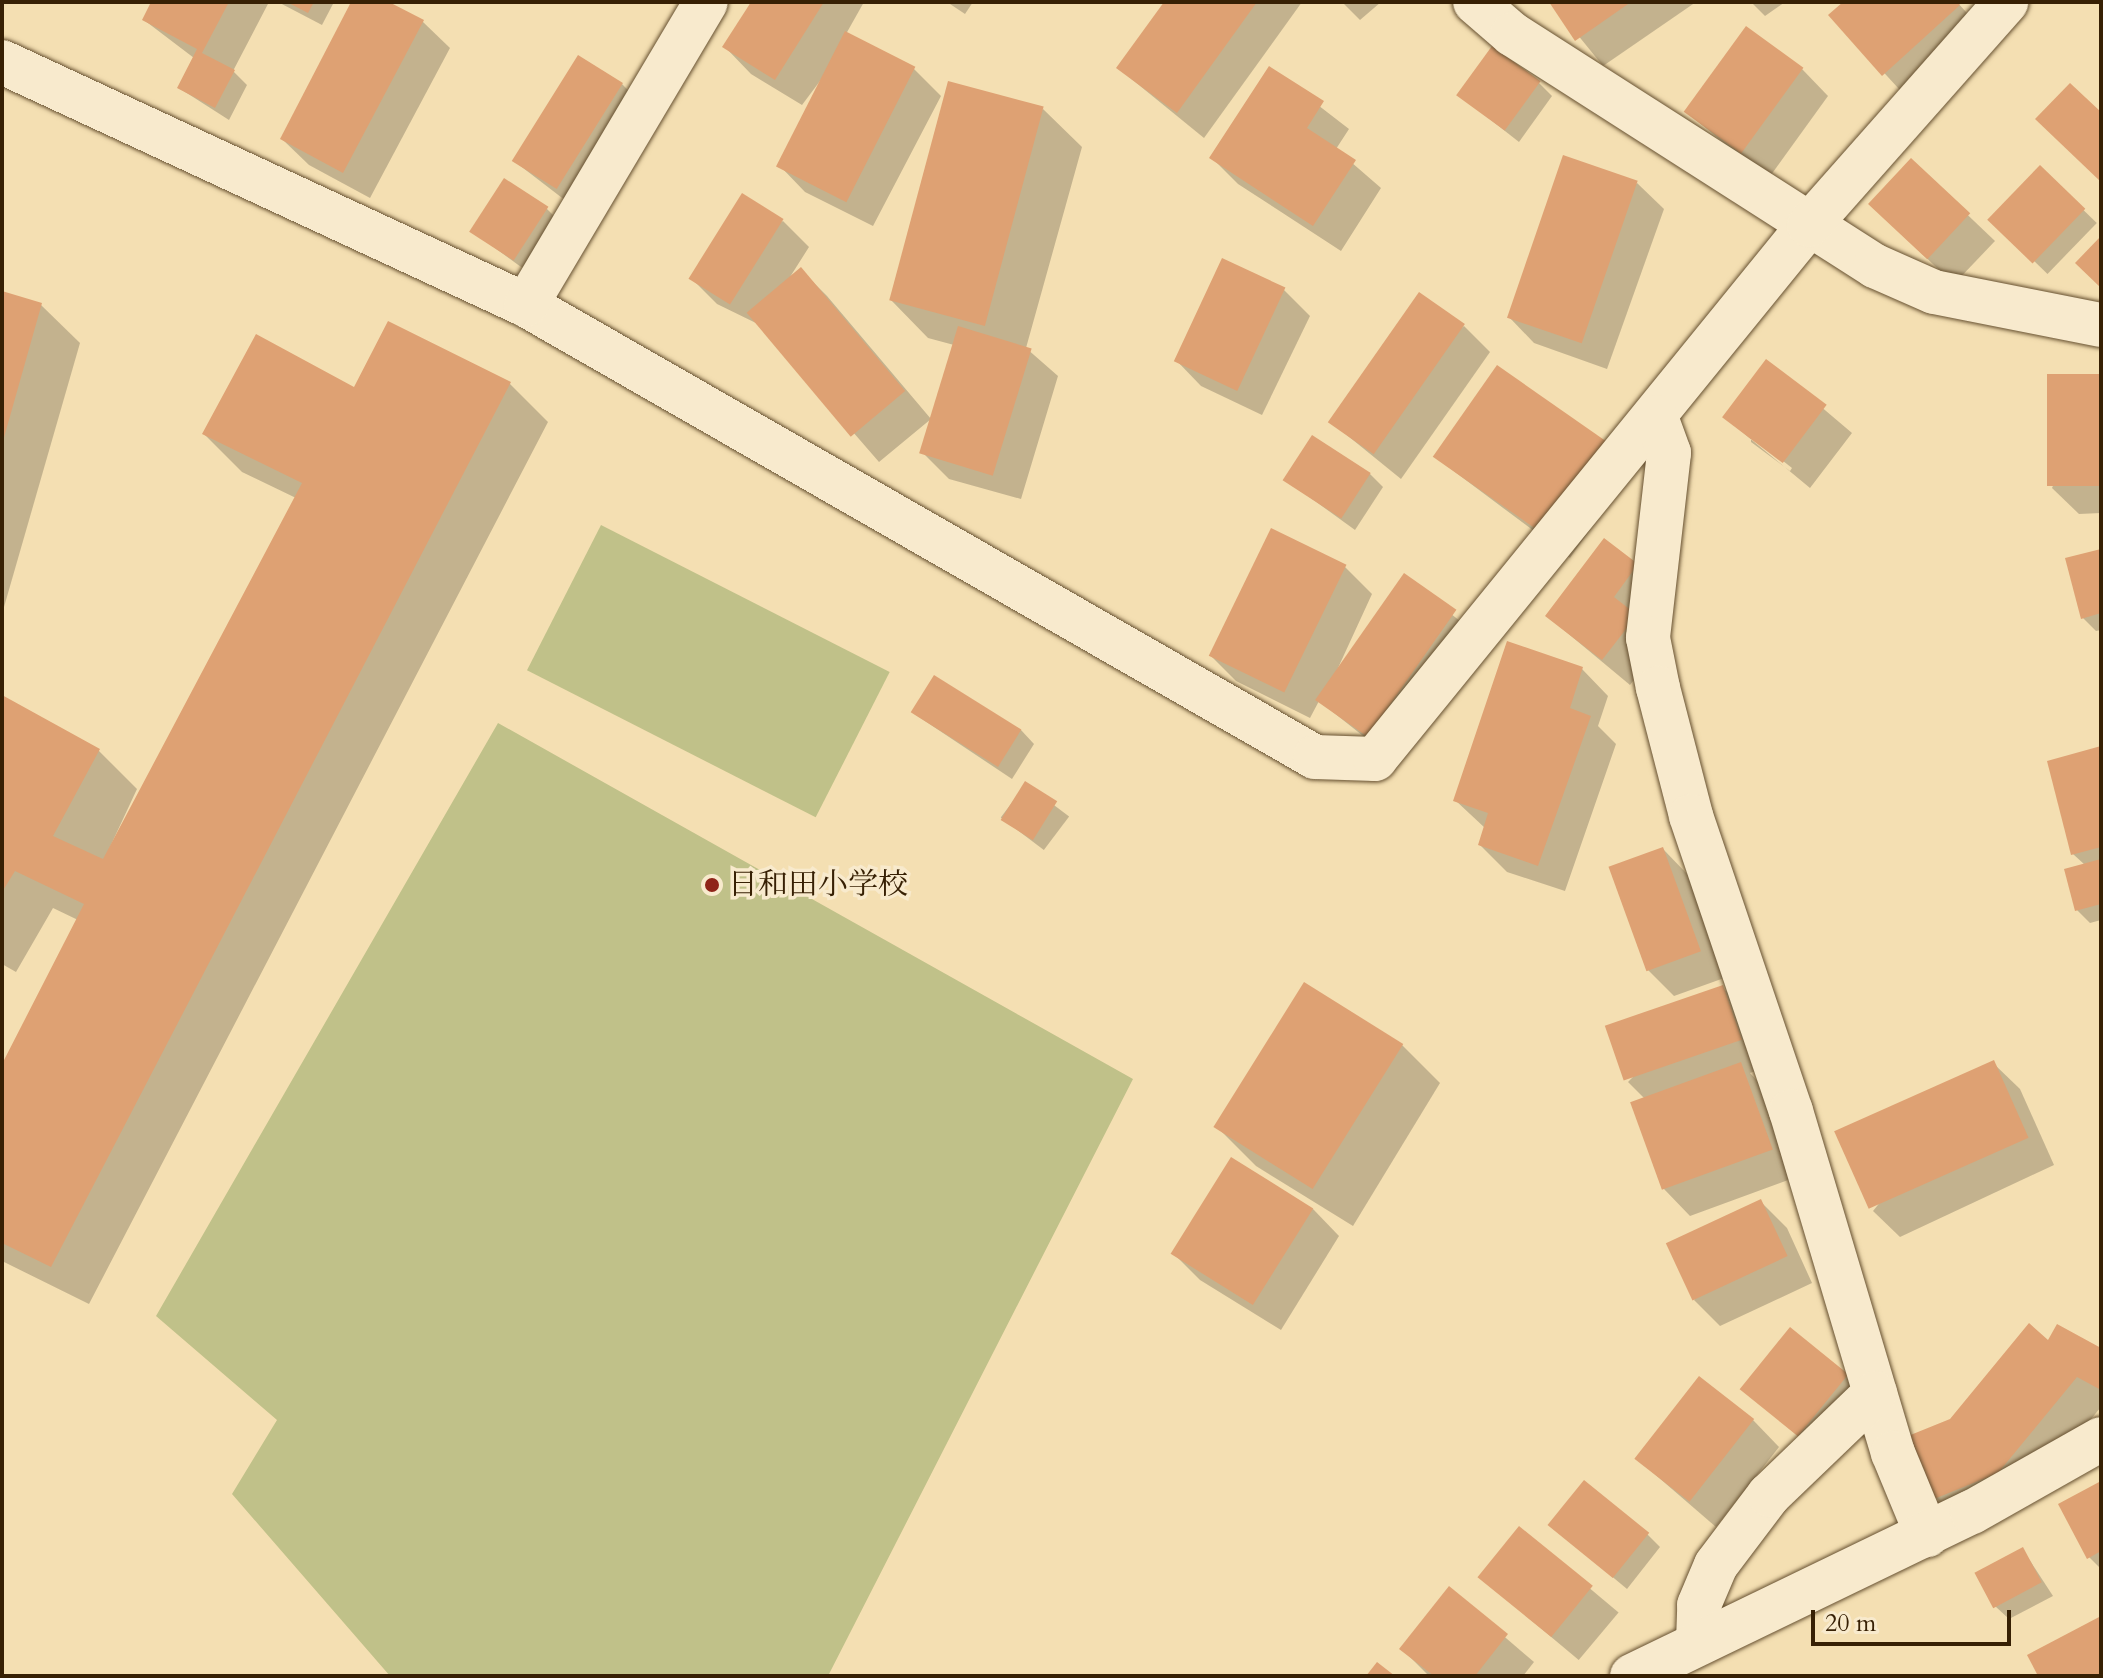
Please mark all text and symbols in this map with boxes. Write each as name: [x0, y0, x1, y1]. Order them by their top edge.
place label: 日和田小学校: [728, 867, 908, 903]
marker: 日和田小学校: [703, 876, 721, 894]
scale bar: [1815, 1594, 2015, 1644]
text: 20 m: [1825, 1607, 1876, 1640]

